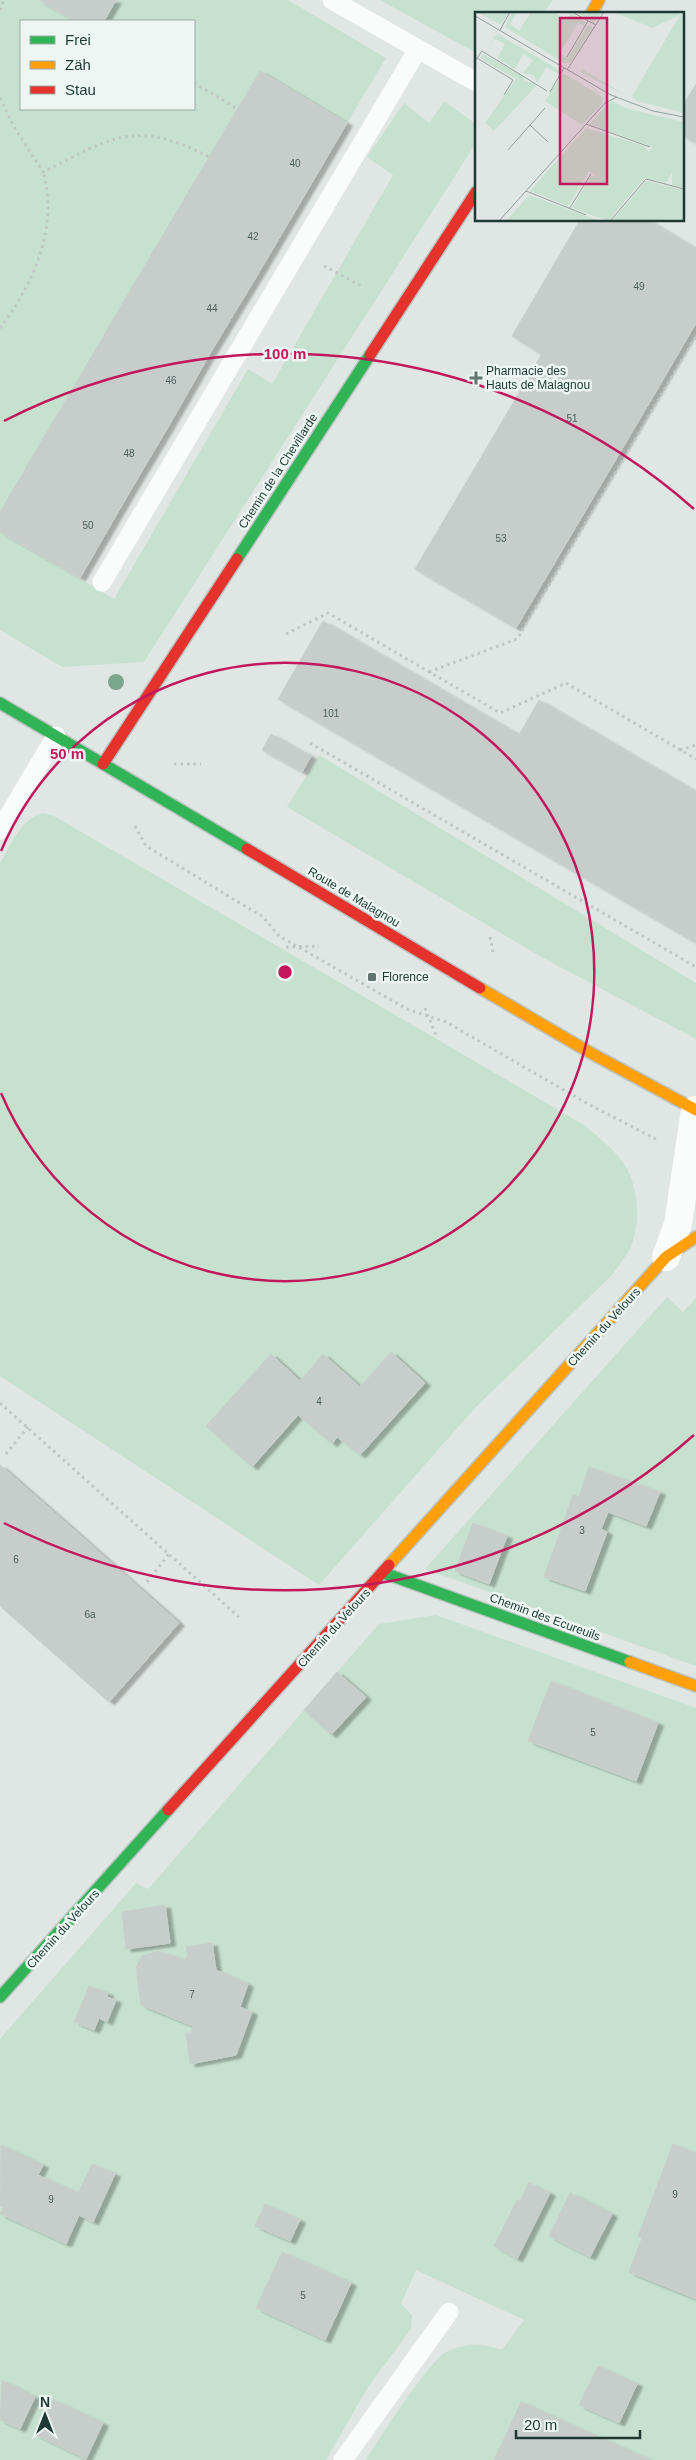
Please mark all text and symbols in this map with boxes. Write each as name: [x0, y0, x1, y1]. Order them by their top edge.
inset map: [475, 12, 684, 221]
legend: [20, 20, 195, 110]
text: Frei: [65, 31, 91, 48]
text: Zäh: [65, 56, 91, 73]
text: Stau: [65, 81, 96, 98]
house number: 40: [289, 158, 301, 169]
house number: 42: [247, 231, 259, 242]
house number: 49: [633, 281, 645, 292]
house number: 44: [206, 303, 218, 314]
text: 100 m: [264, 345, 306, 362]
place label: Pharmacie des Hauts de Malagnou: [486, 364, 590, 392]
marker: Pharmacie des Hauts de Malagnou: [470, 372, 482, 384]
house number: 46: [165, 375, 177, 386]
street label: Chemin de la Chevillarde: [236, 411, 321, 531]
house number: 51: [566, 413, 578, 424]
house number: 48: [123, 448, 135, 459]
house number: 50: [82, 520, 94, 531]
house number: 53: [495, 533, 507, 544]
house number: 101: [323, 708, 340, 719]
text: 50 m: [50, 745, 84, 762]
street label: Route de Malagnou: [306, 864, 402, 930]
centre of rings: [276, 963, 294, 981]
place label: Florence: [382, 970, 429, 984]
marker: Florence: [366, 971, 378, 983]
street label: Chemin du Velours: [565, 1285, 643, 1369]
house number: 4: [316, 1396, 322, 1407]
house number: 3: [579, 1525, 585, 1536]
house number: 6: [13, 1554, 19, 1565]
street label: Chemin du Velours: [295, 1586, 373, 1670]
street label: Chemin des Ecureuils: [488, 1590, 602, 1644]
house number: 6a: [84, 1609, 96, 1620]
house number: 5: [590, 1727, 596, 1738]
street label: Chemin du Velours: [24, 1887, 102, 1971]
house number: 7: [189, 1989, 195, 2000]
house number: 9: [672, 2189, 678, 2200]
house number: 9: [48, 2194, 54, 2205]
house number: 5: [300, 2290, 306, 2301]
north arrow: [20, 2390, 70, 2440]
text: N: [40, 2394, 50, 2410]
scale bar: [516, 2408, 640, 2440]
text: 20 m: [524, 2416, 557, 2433]

